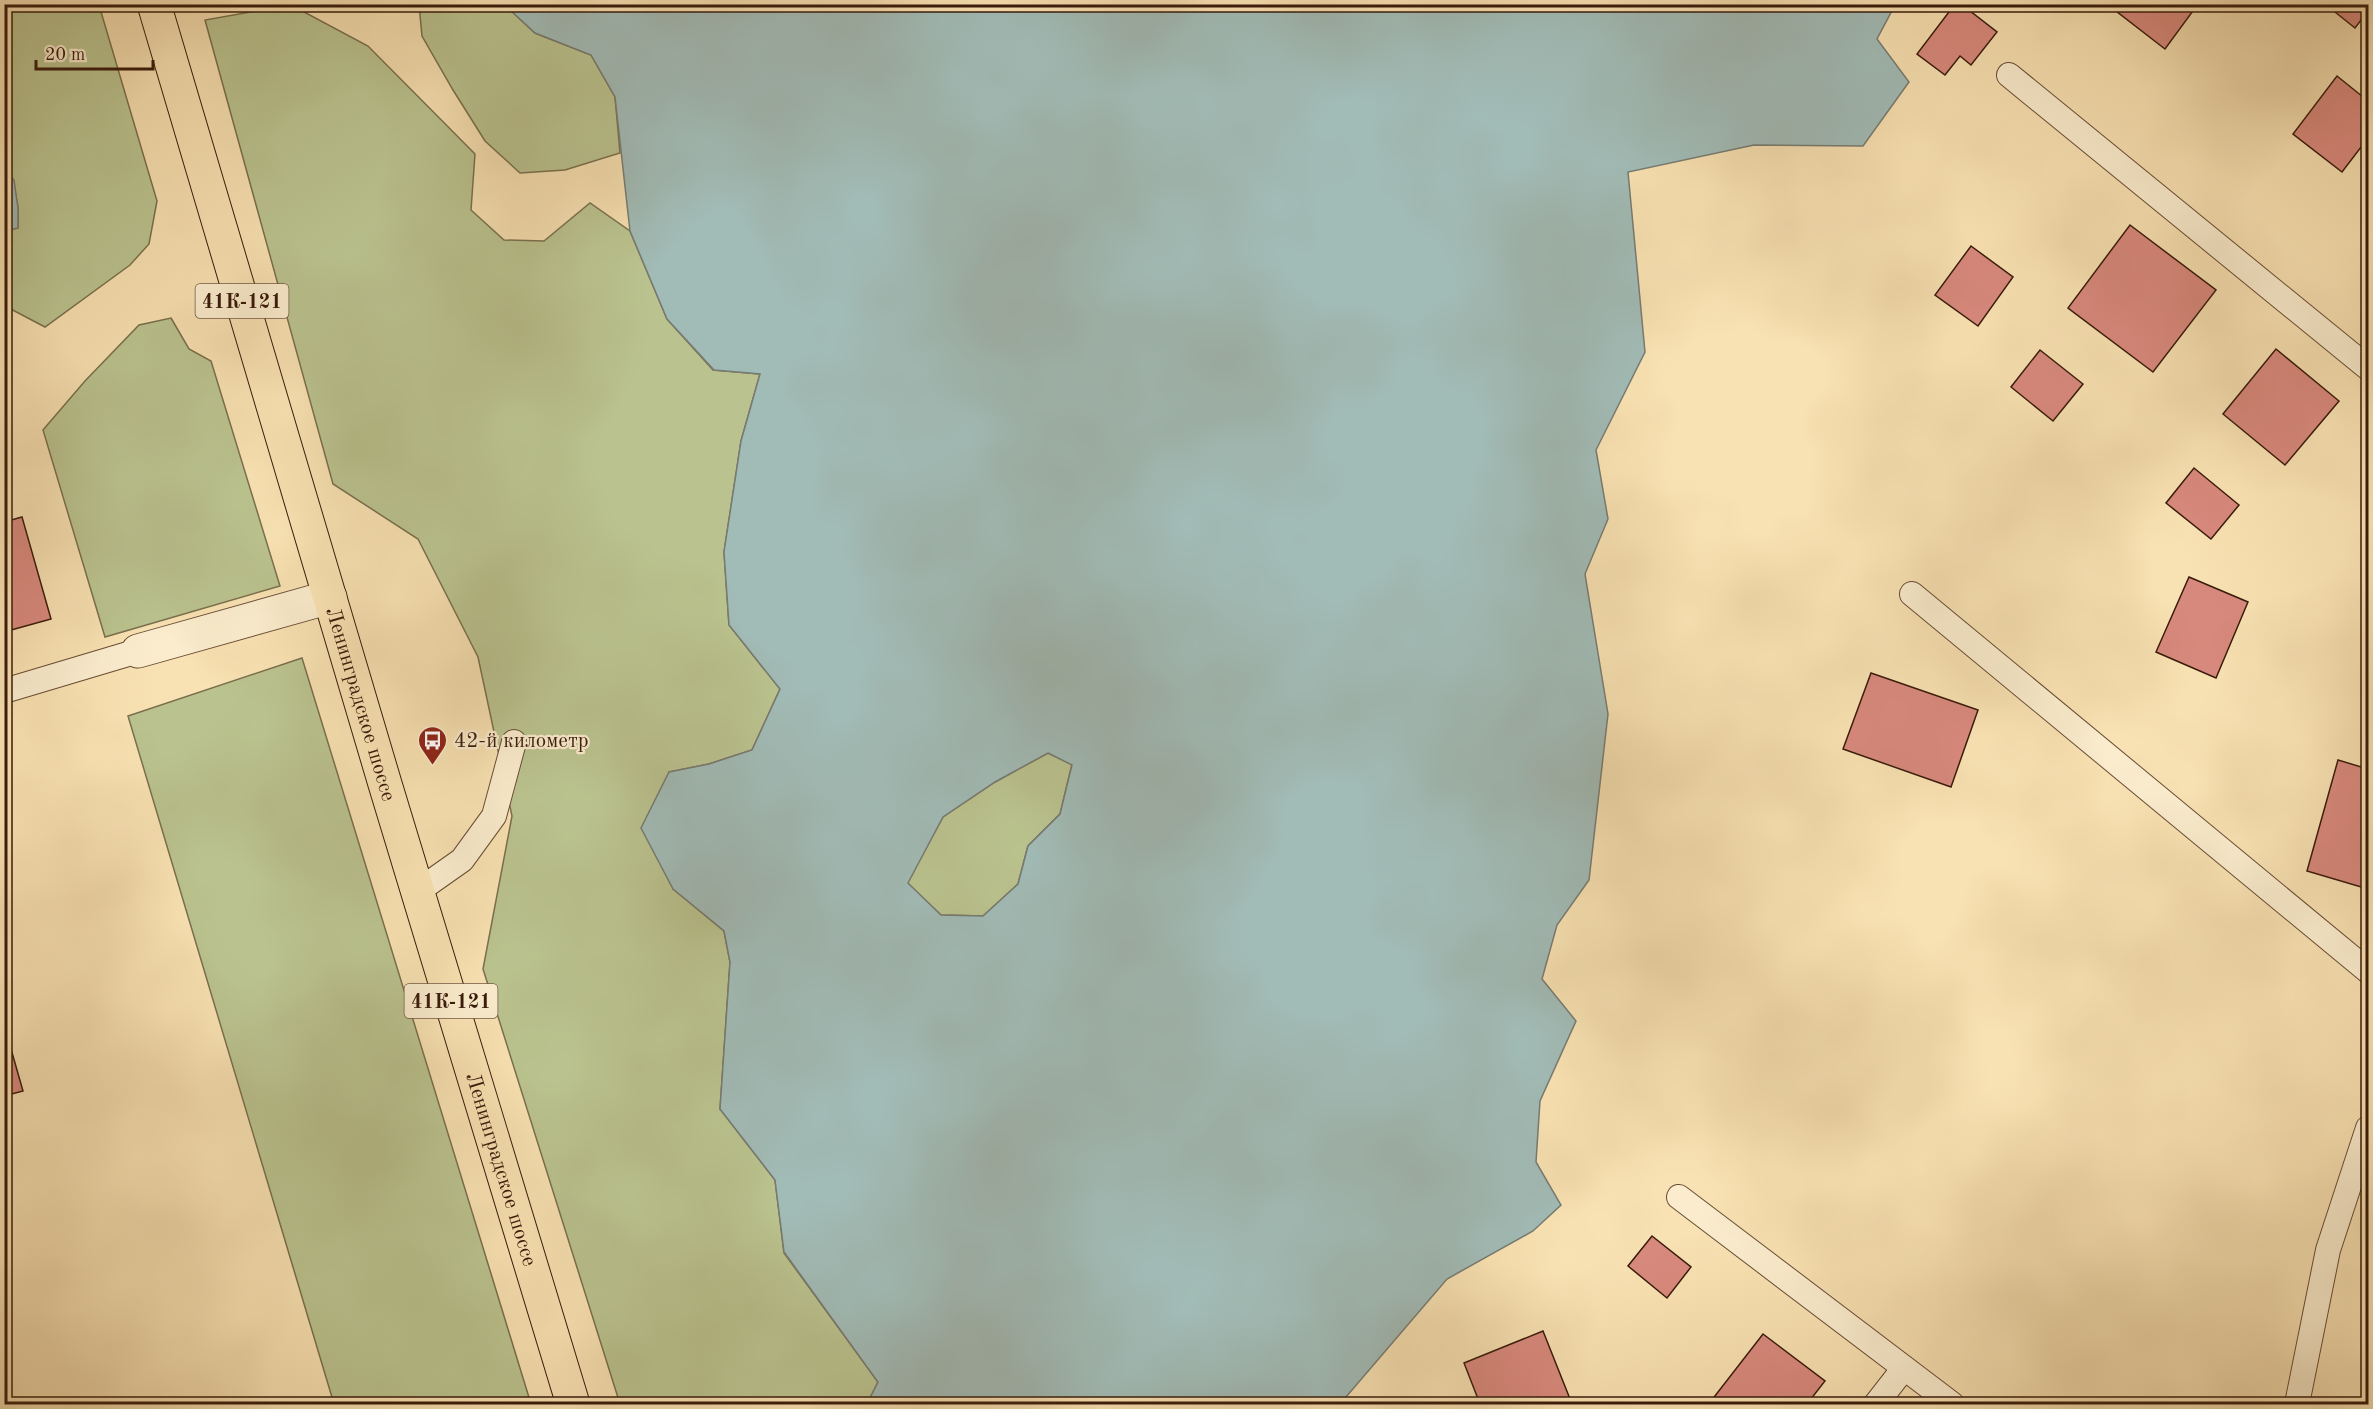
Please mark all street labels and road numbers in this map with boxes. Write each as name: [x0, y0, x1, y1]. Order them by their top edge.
road number: 41К-121: [196, 284, 288, 318]
street label: Ленинградское шоссе: [321, 605, 399, 804]
road number: 41К-121: [404, 984, 498, 1018]
street label: Ленинградское шоссе: [461, 1070, 540, 1269]

